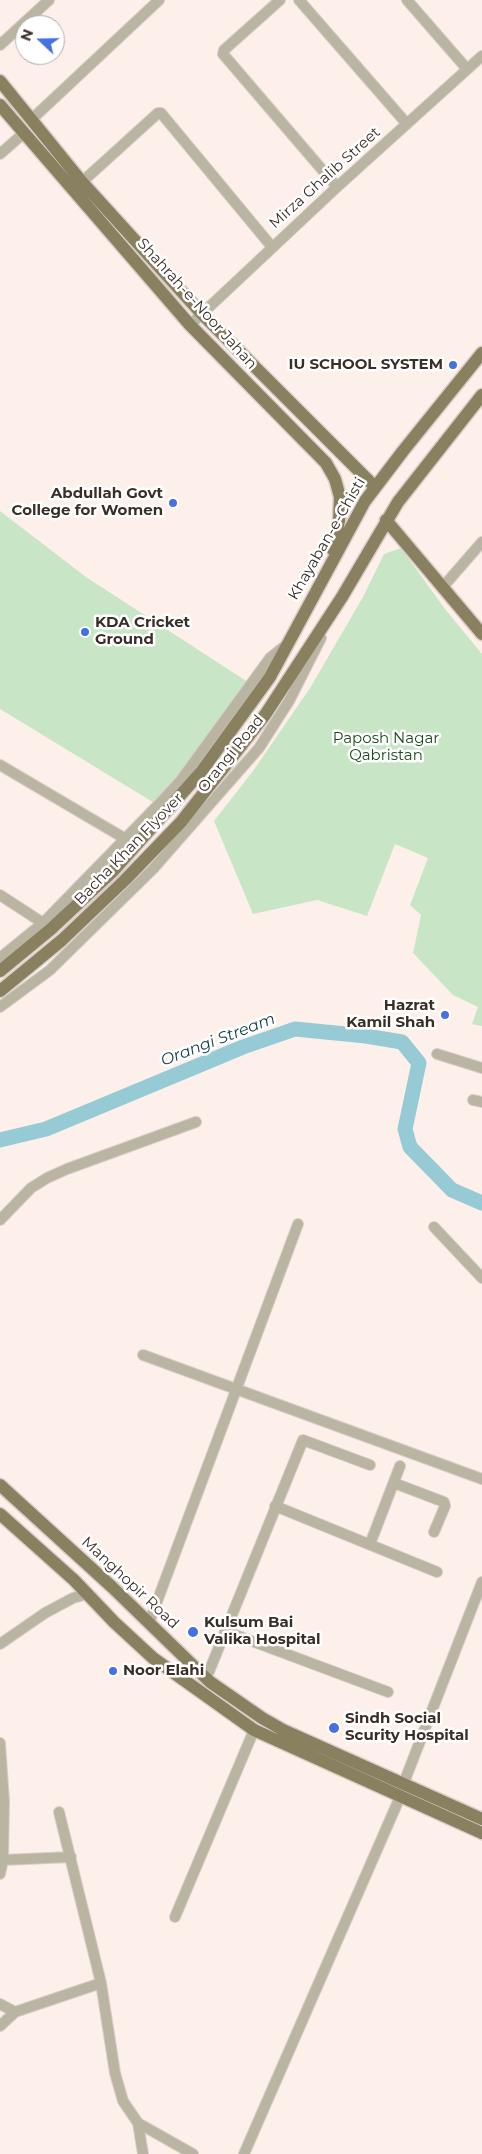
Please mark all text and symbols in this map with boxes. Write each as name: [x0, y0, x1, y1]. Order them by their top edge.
north arrow: [15, 15, 65, 65]
text: N: [17, 26, 37, 43]
street label: Mirza Ghalib Street: [266, 123, 384, 233]
street label: Shahrah-e-Noor Jahan: [133, 235, 261, 373]
place label: IU SCHOOL SYSTEM: [289, 356, 443, 374]
marker: IU SCHOOL SYSTEM: [447, 359, 459, 371]
street label: Khayaban-e-Chisti: [285, 475, 369, 603]
place label: Abdullah Govt College for Women: [12, 485, 163, 520]
marker: Abdullah Govt College for Women: [167, 497, 179, 509]
place label: KDA Cricket Ground: [95, 614, 190, 649]
marker: KDA Cricket Ground: [79, 626, 91, 638]
street label: Orangi Road: [194, 712, 268, 796]
park label: Paposh Nagar Qabristan: [333, 730, 439, 765]
street label: Bacha Khan Flyover: [71, 789, 187, 909]
place label: Hazrat Kamil Shah: [346, 997, 435, 1032]
water label: Orangi Stream: [158, 1009, 278, 1071]
marker: Hazrat Kamil Shah: [439, 1009, 451, 1021]
street label: Manghopir Road: [78, 1533, 182, 1633]
place label: Kulsum Bai Valika Hospital: [204, 1614, 321, 1649]
marker: Kulsum Bai Valika Hospital: [186, 1625, 200, 1639]
place label: Noor Elahi: [123, 1662, 204, 1680]
marker: Noor Elahi: [107, 1665, 119, 1677]
place label: Sindh Social Scurity Hospital: [345, 1710, 469, 1745]
marker: Sindh Social Scurity Hospital: [327, 1721, 341, 1735]

